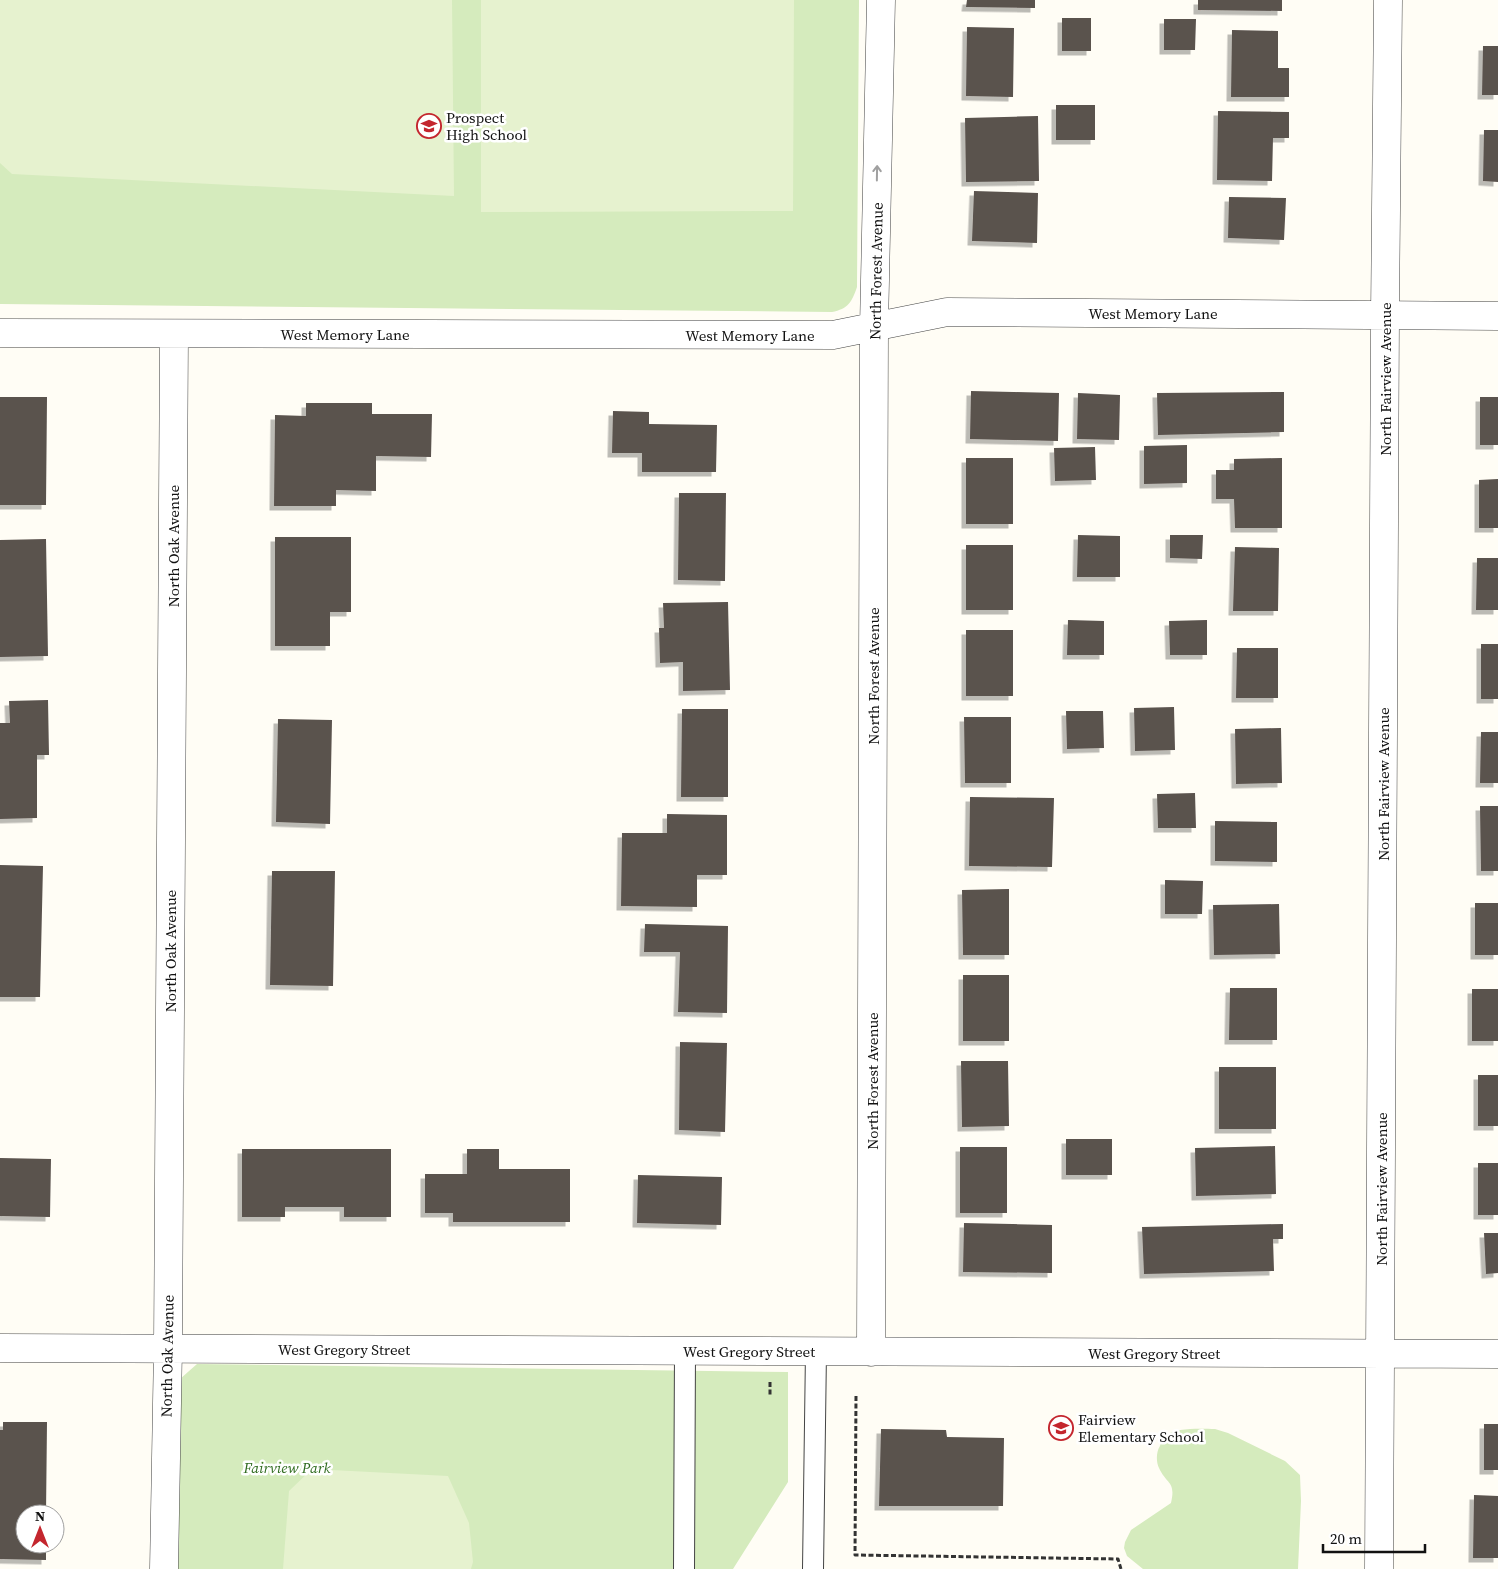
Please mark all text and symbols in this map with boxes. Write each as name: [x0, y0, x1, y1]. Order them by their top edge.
place label: Prospect High School: [446, 107, 528, 145]
school or university icon: Prospect High School: [416, 113, 442, 139]
one-way arrow: [873, 165, 882, 181]
street label: North Forest Avenue: [864, 202, 888, 340]
street label: North Fairview Avenue: [1375, 302, 1396, 456]
street label: West Memory Lane: [1088, 303, 1218, 324]
street label: West Memory Lane: [280, 324, 410, 345]
street label: West Memory Lane: [685, 325, 815, 346]
street label: North Oak Avenue: [163, 485, 184, 607]
street label: North Forest Avenue: [863, 607, 884, 745]
street label: North Fairview Avenue: [1373, 707, 1394, 861]
street label: North Oak Avenue: [160, 890, 181, 1012]
street label: North Forest Avenue: [862, 1012, 883, 1150]
street label: North Fairview Avenue: [1371, 1112, 1392, 1266]
street label: North Oak Avenue: [155, 1294, 179, 1417]
street label: West Gregory Street: [278, 1339, 410, 1360]
street label: West Gregory Street: [683, 1341, 815, 1362]
street label: West Gregory Street: [1088, 1343, 1220, 1364]
place label: Fairview Elementary School: [1078, 1409, 1205, 1447]
school or university icon: Fairview Elementary School: [1048, 1415, 1074, 1441]
park label: Fairview Park: [242, 1457, 332, 1478]
north arrow: [15, 1504, 65, 1554]
text: N: [35, 1506, 45, 1526]
scale bar: [1323, 1522, 1426, 1554]
text: 20 m: [1330, 1528, 1362, 1549]

